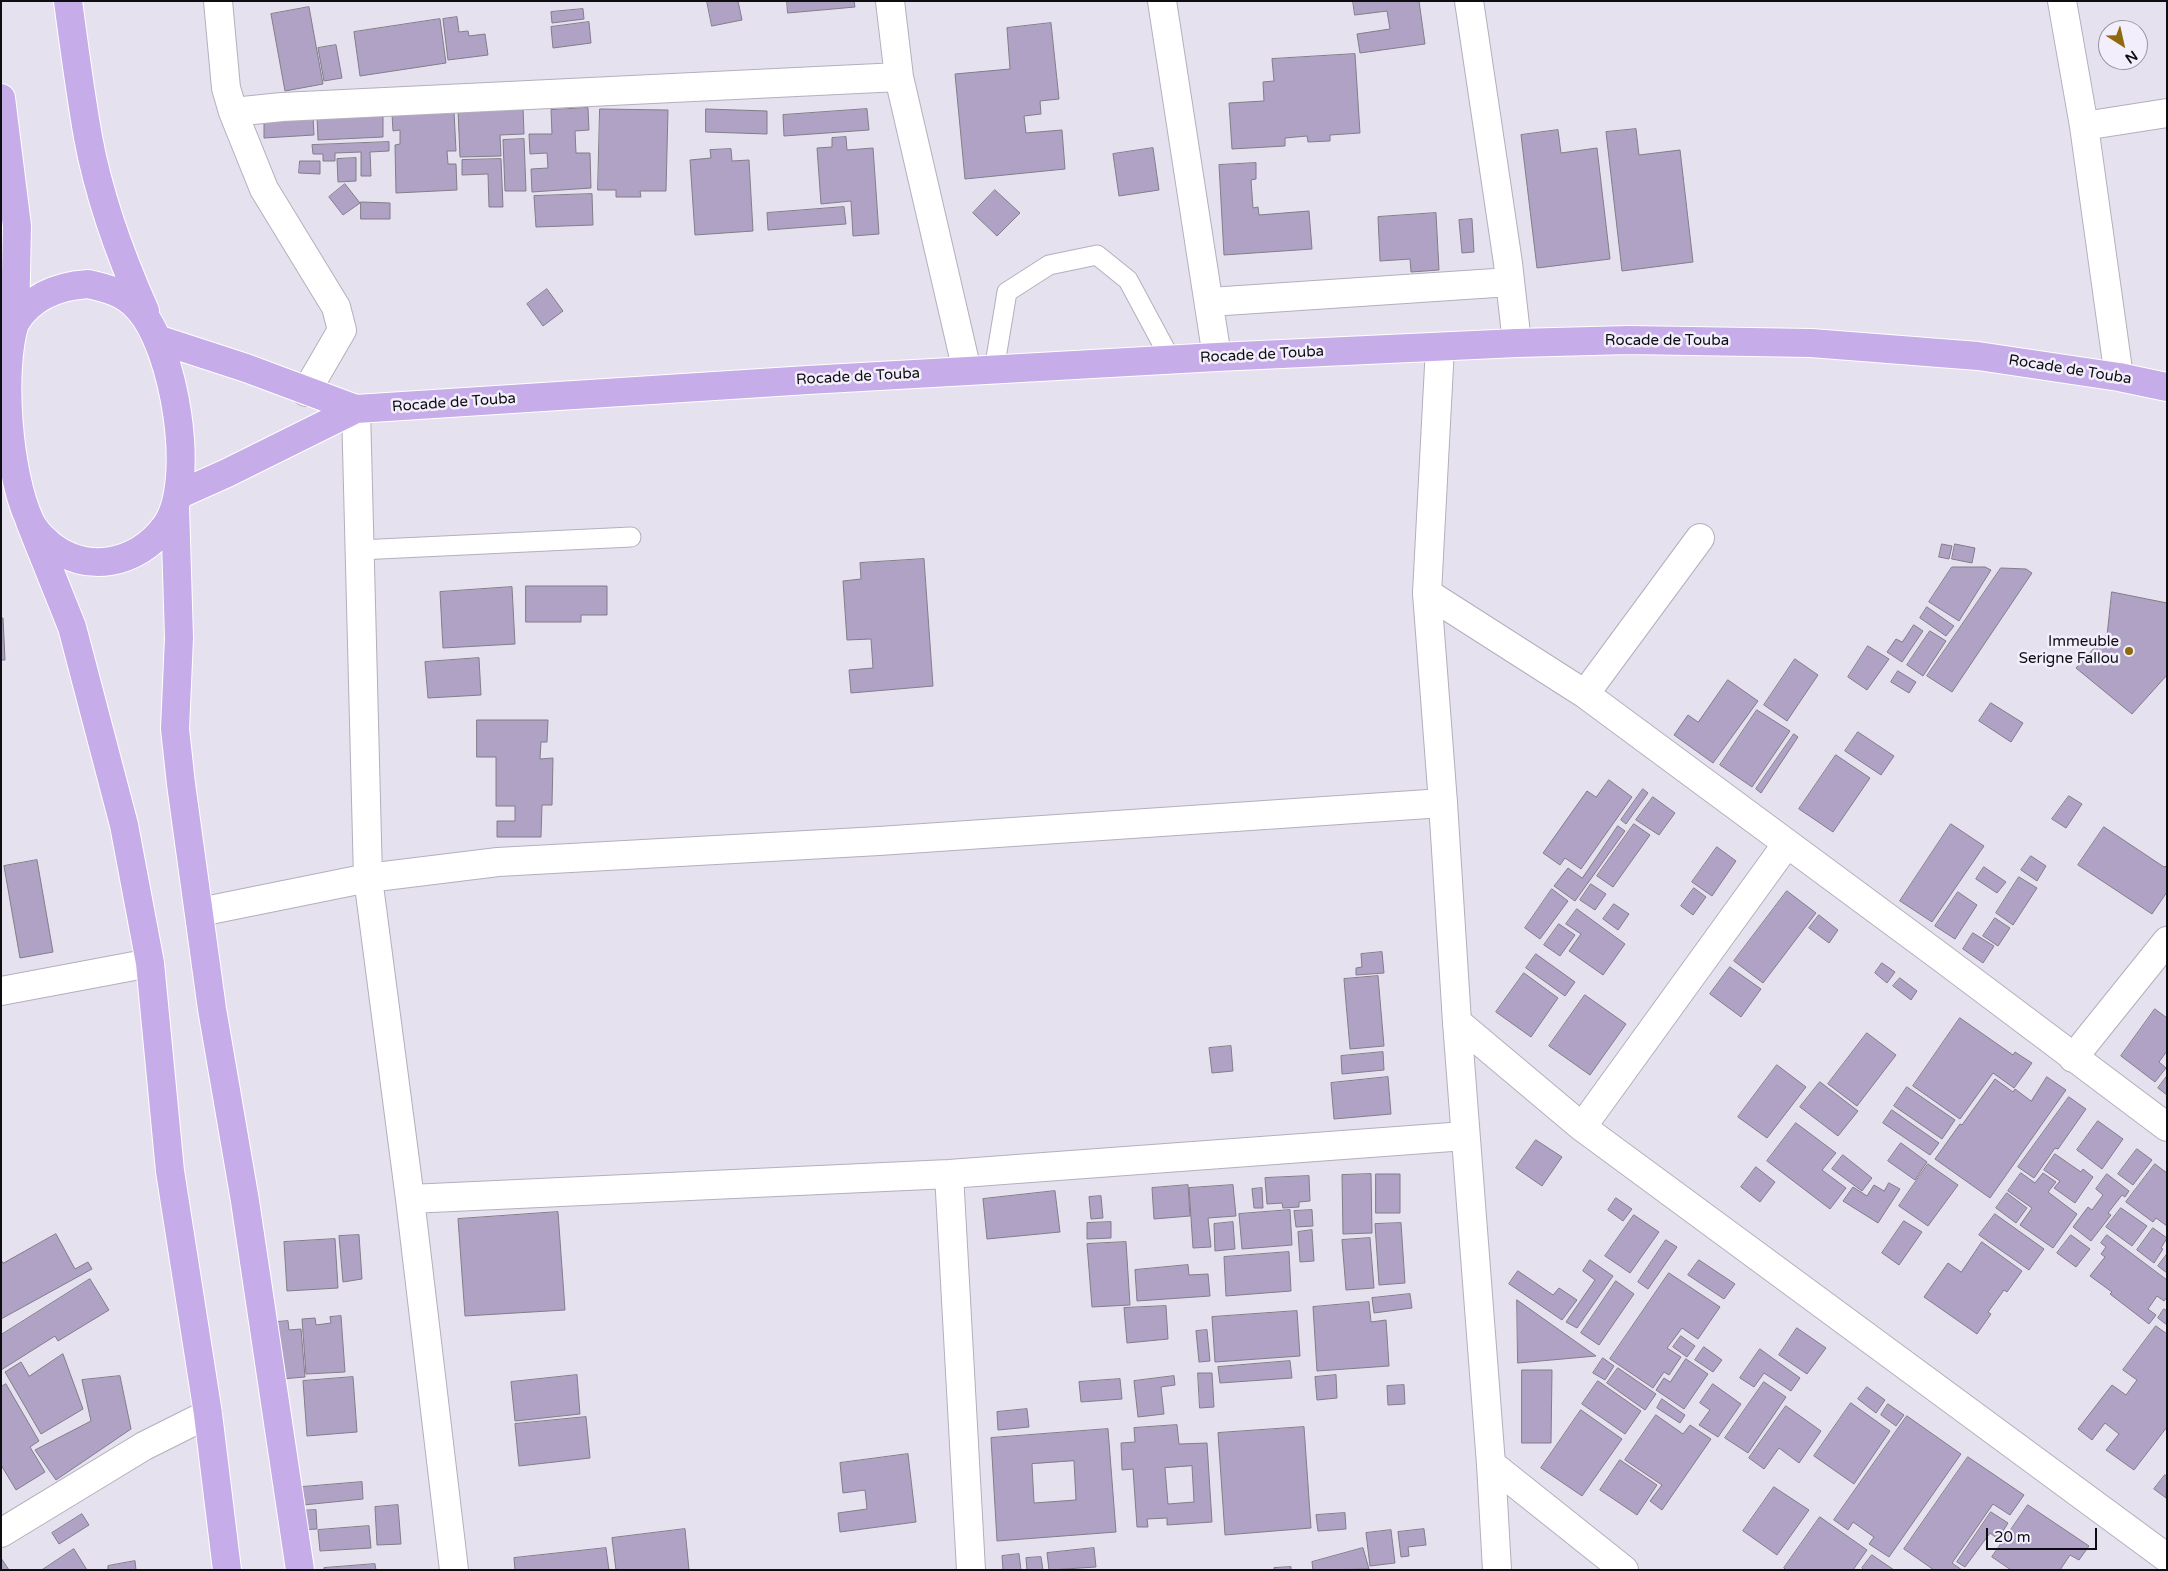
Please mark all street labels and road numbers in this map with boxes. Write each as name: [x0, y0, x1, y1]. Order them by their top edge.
street label: Rocade de Touba: [1605, 332, 1729, 350]
street label: Rocade de Touba: [1199, 343, 1325, 367]
street label: Rocade de Touba: [2007, 351, 2133, 389]
street label: Rocade de Touba: [795, 365, 921, 389]
street label: Rocade de Touba: [391, 390, 517, 416]

